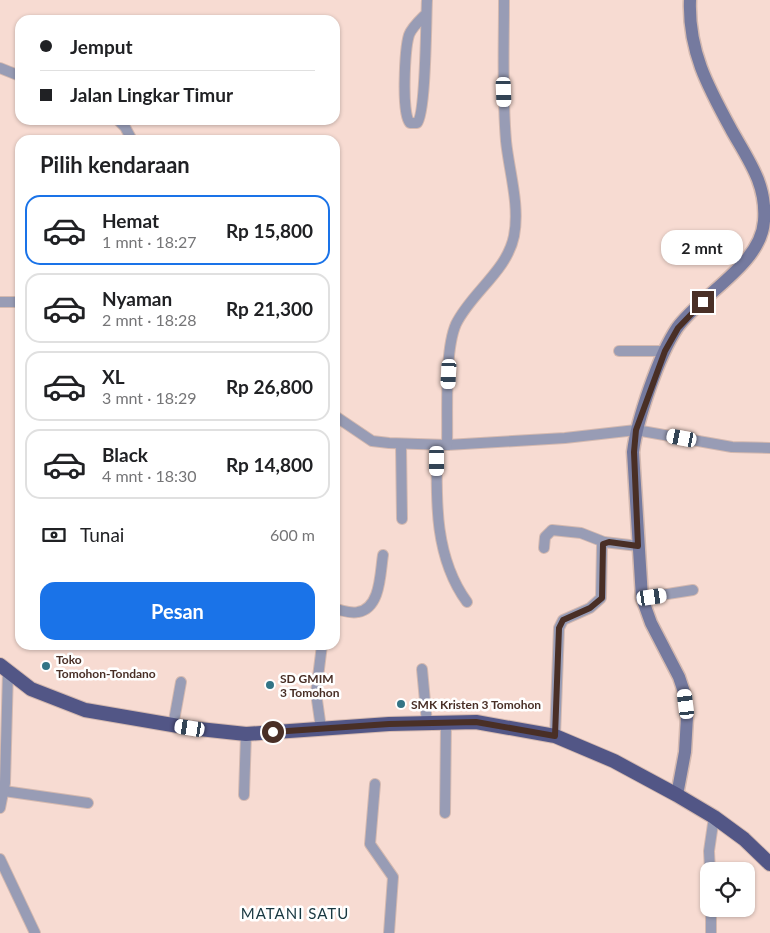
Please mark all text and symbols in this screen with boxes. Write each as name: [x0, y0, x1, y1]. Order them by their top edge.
text: Jemput: [70, 35, 132, 58]
car: [495, 77, 512, 107]
text: Jalan Lingkar Timur: [70, 83, 233, 106]
text: Pilih kendaraan: [40, 151, 190, 178]
icon: car: [42, 208, 87, 253]
text: Hemat: [102, 209, 159, 232]
text: Rp 15,800: [226, 219, 313, 242]
callout: 2 mnt: [662, 230, 744, 264]
text: 1 mnt · 18:27: [102, 232, 197, 251]
text: 2 mnt: [681, 238, 723, 257]
icon: car: [42, 286, 87, 331]
text: Nyaman: [102, 287, 172, 310]
route end: [692, 291, 714, 313]
text: Rp 21,300: [226, 297, 313, 320]
text: 2 mnt · 18:28: [102, 310, 197, 329]
car: [440, 359, 457, 389]
icon: car: [42, 364, 87, 409]
text: XL: [102, 365, 125, 388]
text: Rp 26,800: [226, 375, 313, 398]
text: 3 mnt · 18:29: [102, 388, 197, 407]
car: [665, 428, 698, 448]
icon: car: [42, 442, 87, 487]
text: Black: [102, 443, 148, 466]
car: [429, 446, 444, 476]
text: Rp 14,800: [226, 453, 313, 476]
text: 4 mnt · 18:30: [102, 466, 197, 485]
icon: cash: [40, 521, 68, 549]
text: Tunai: [80, 523, 124, 546]
text: 600 m: [270, 525, 315, 544]
button: Pesan: [40, 582, 315, 640]
car: [636, 587, 667, 607]
place label: Toko Tomohon-Tondano: [56, 652, 156, 681]
marker: Toko Tomohon-Tondano: [40, 660, 52, 672]
place label: SD GMIM 3 Tomohon: [280, 671, 340, 700]
marker: SD GMIM 3 Tomohon: [264, 679, 276, 691]
car: [676, 688, 695, 720]
place label: SMK Kristen 3 Tomohon: [411, 697, 541, 712]
marker: SMK Kristen 3 Tomohon: [395, 698, 407, 710]
car: [174, 718, 205, 738]
route start: [262, 721, 284, 743]
map controls: [700, 862, 755, 917]
button: locate: [700, 862, 755, 917]
district label: MATANI SATU: [241, 904, 349, 922]

